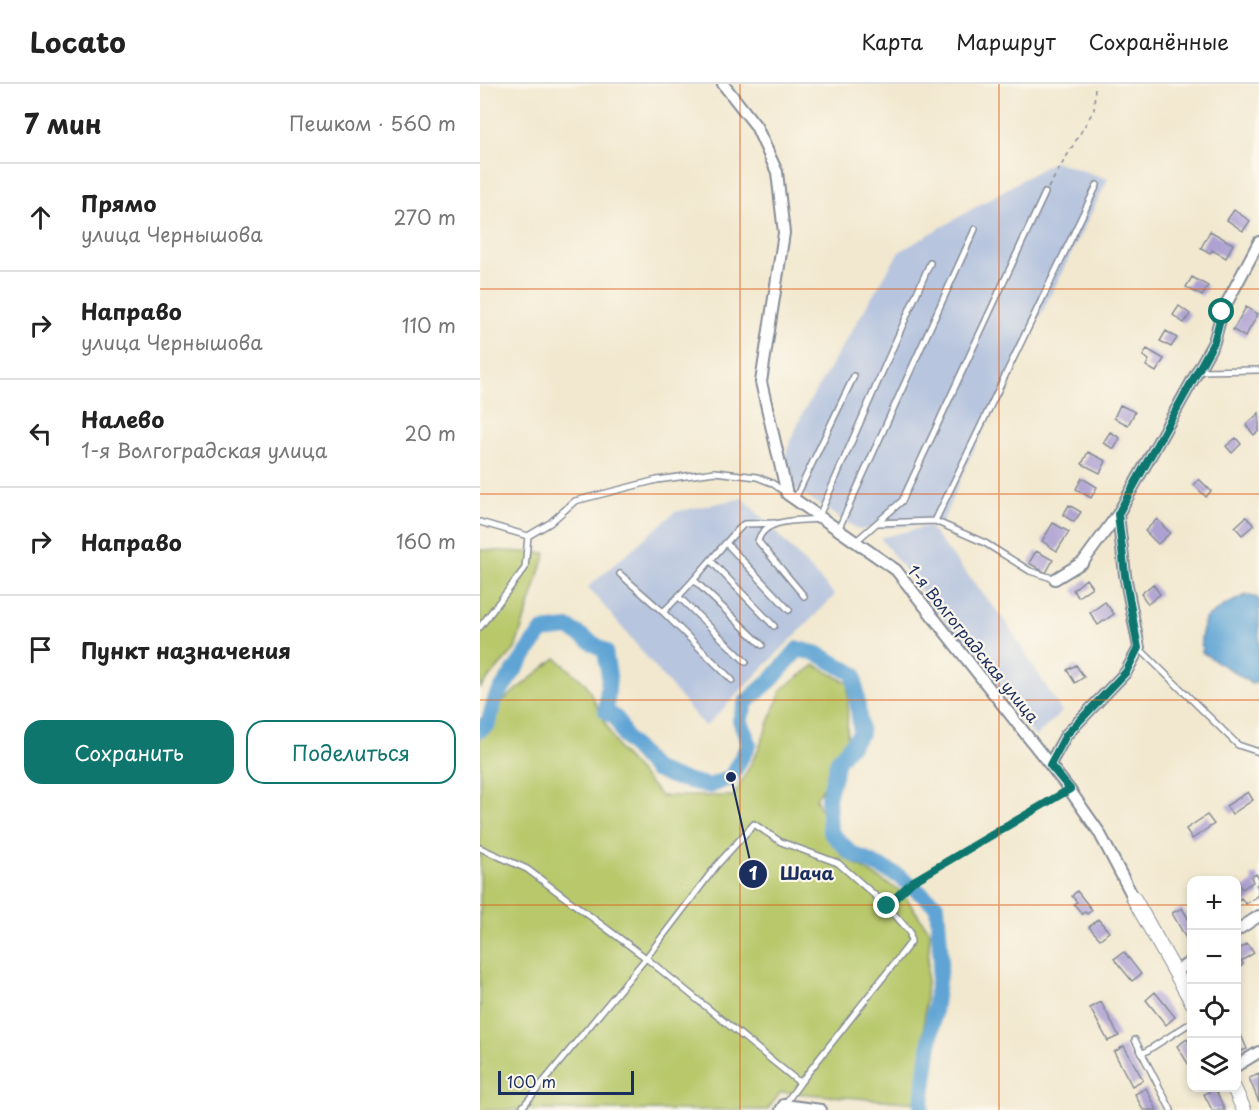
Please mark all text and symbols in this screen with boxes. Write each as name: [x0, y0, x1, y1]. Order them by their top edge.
text: Locato: [30, 20, 126, 63]
text: Карта: [862, 25, 923, 57]
text: Маршрут: [956, 25, 1056, 57]
text: Сохранённые: [1089, 25, 1229, 57]
text: 7 мин: [24, 104, 102, 143]
text: Пешком · 560 m: [289, 108, 456, 138]
text: Прямо: [81, 186, 156, 219]
icon: ahead: [24, 201, 57, 234]
text: 270 m: [393, 202, 456, 232]
text: улица Чернышова: [81, 219, 263, 249]
text: Направо: [81, 294, 182, 327]
route start: [1208, 298, 1234, 324]
icon: right: [24, 309, 57, 342]
text: 110 m: [402, 310, 456, 340]
text: улица Чернышова: [81, 327, 263, 357]
text: Налево: [81, 402, 164, 435]
icon: left: [24, 417, 57, 450]
text: 20 m: [404, 418, 456, 448]
text: 1-я Волгоградская улица: [81, 435, 327, 465]
icon: right: [24, 525, 57, 558]
text: Направо: [81, 525, 182, 558]
text: 160 m: [396, 526, 456, 556]
street label: 1-я Волгоградская улица: [903, 559, 1045, 727]
icon: arrive: [24, 633, 57, 666]
text: Пункт назначения: [81, 633, 291, 666]
button: Сохранить: [24, 720, 234, 784]
button: Поделиться: [246, 720, 456, 784]
callout: Шача: [738, 856, 846, 892]
text: 1: [749, 859, 758, 886]
text: Шача: [780, 859, 835, 886]
map controls: [1187, 876, 1241, 1092]
button: +: [1187, 876, 1241, 930]
route end: [873, 892, 899, 918]
button: −: [1187, 930, 1241, 984]
button: locate: [1187, 984, 1241, 1038]
button: layers: [1187, 1038, 1241, 1092]
scale bar: [498, 1068, 634, 1096]
text: 100 m: [507, 1069, 556, 1093]

